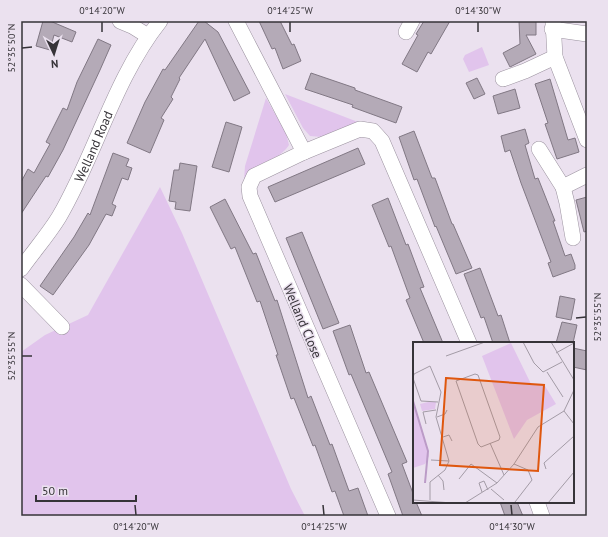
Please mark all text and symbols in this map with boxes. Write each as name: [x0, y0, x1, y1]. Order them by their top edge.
text: 0°14'20"W: [79, 4, 126, 17]
text: 0°14'25"W: [267, 4, 314, 17]
text: 0°14'30"W: [455, 4, 502, 17]
text: 52°35'50"N: [5, 23, 18, 73]
north arrow: [34, 34, 74, 74]
text: N: [51, 57, 59, 71]
street label: Welland Road: [71, 108, 117, 185]
street label: Welland Close: [279, 282, 326, 361]
text: 52°35'55"N: [591, 292, 604, 342]
text: 52°35'55"N: [5, 331, 18, 381]
inset map: [413, 342, 574, 503]
scale bar: [36, 477, 136, 503]
text: 50 m: [42, 483, 68, 498]
text: 0°14'20"W: [113, 520, 160, 533]
text: 0°14'25"W: [301, 520, 348, 533]
text: 0°14'30"W: [489, 520, 536, 533]

